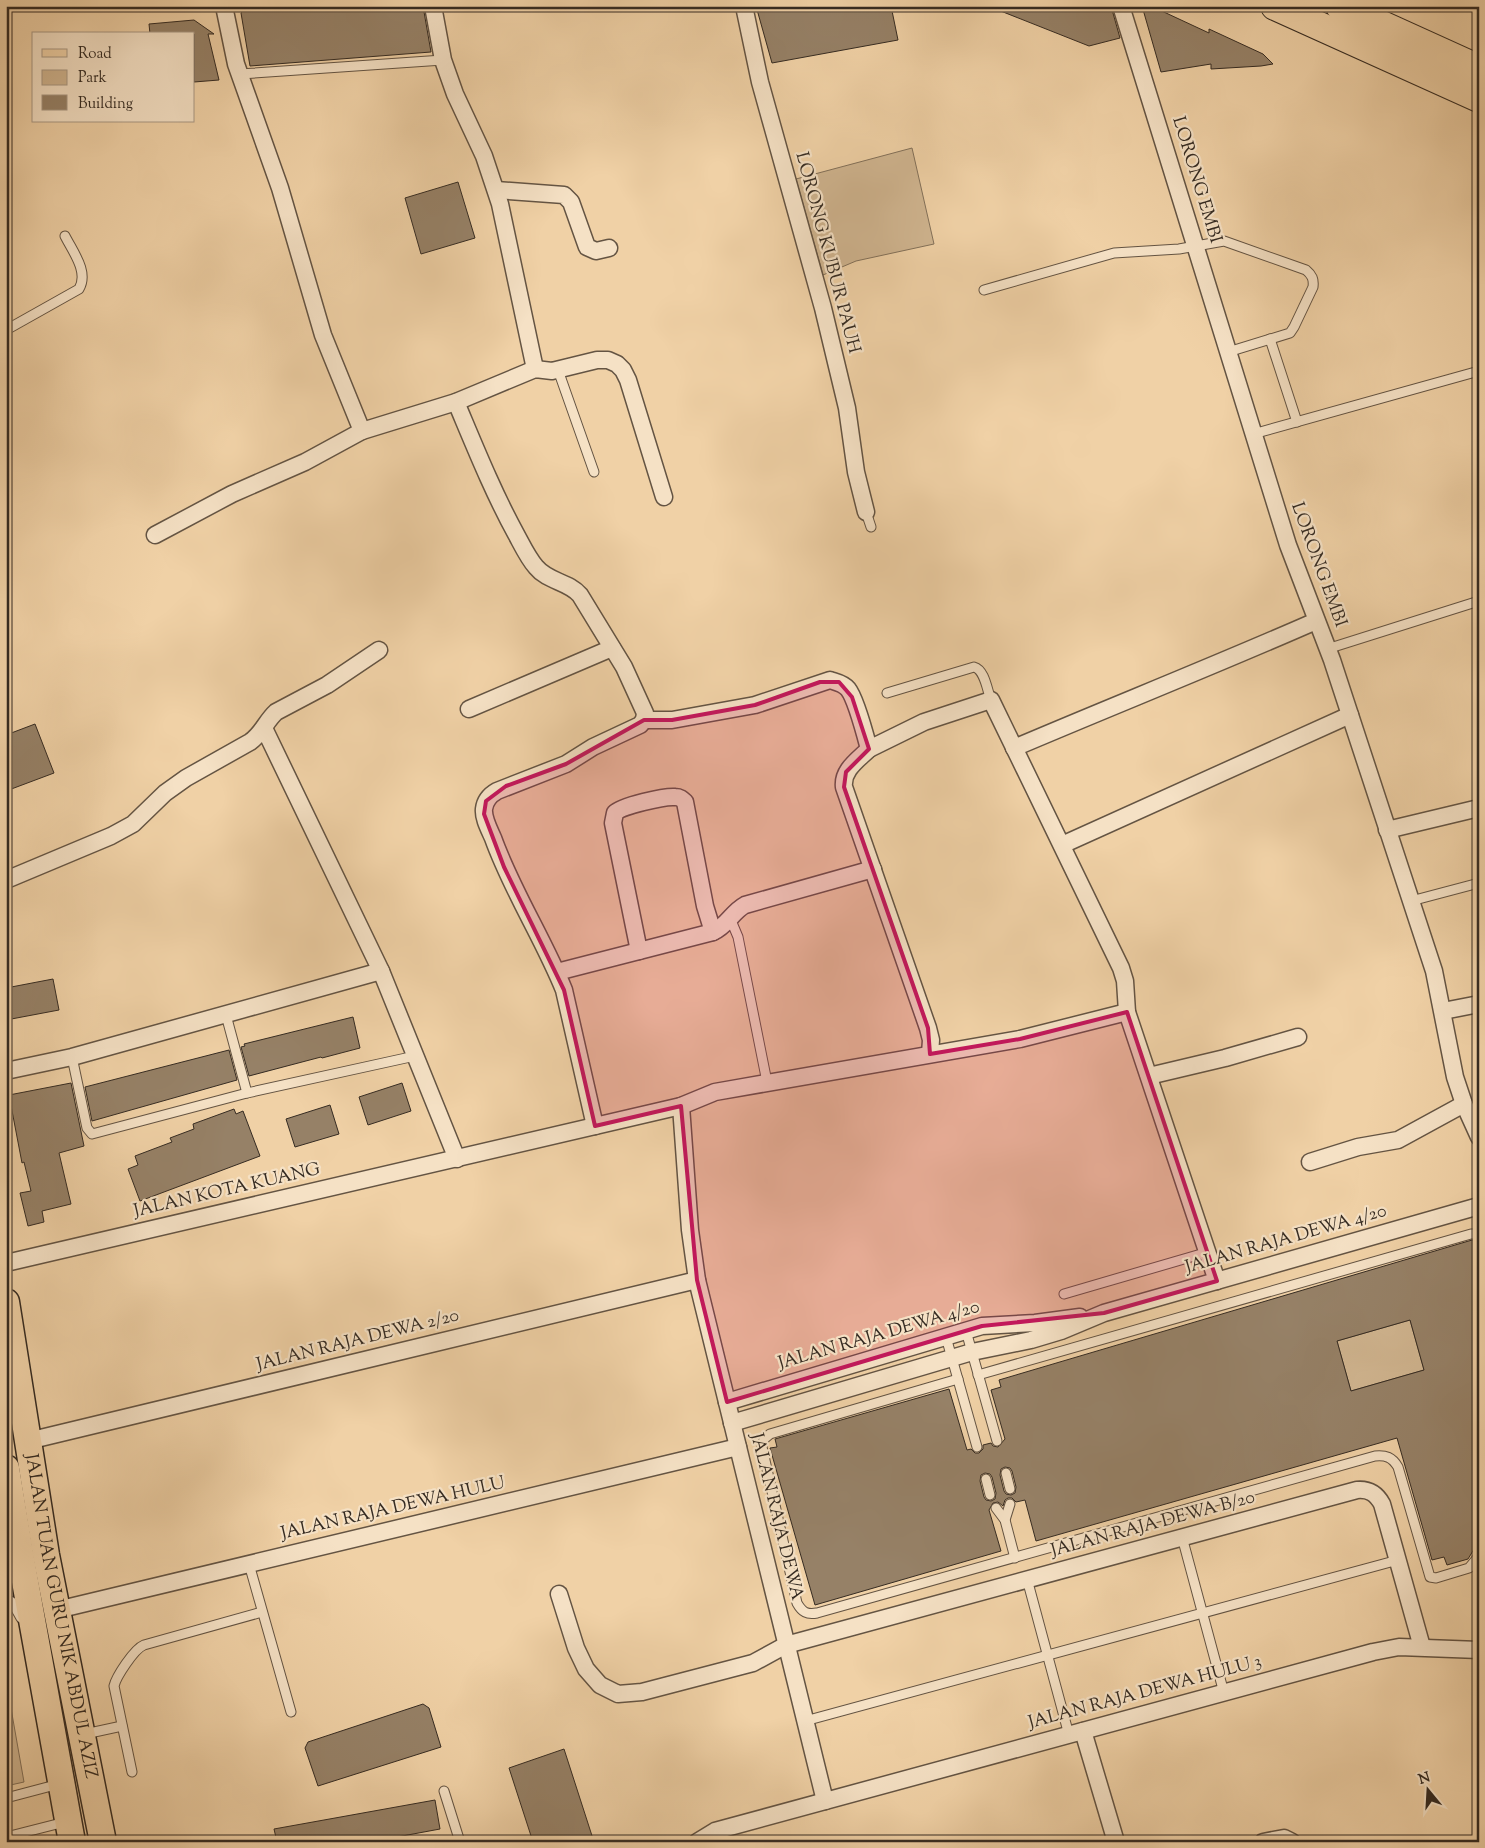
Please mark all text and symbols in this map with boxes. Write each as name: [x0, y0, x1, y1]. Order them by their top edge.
legend: [32, 32, 195, 122]
text: Road: [78, 44, 112, 65]
text: Park: [78, 68, 107, 89]
text: Building: [78, 94, 133, 115]
street label: LORONG EMBI: [1164, 113, 1228, 247]
street label: LORONG KUBUR PAUH: [788, 149, 866, 357]
street label: LORONG EMBI: [1283, 499, 1353, 631]
street label: JALAN KOTA KUANG: [130, 1157, 323, 1225]
street label: JALAN RAJA DEWA 4/20: [1181, 1199, 1390, 1282]
street label: JALAN RAJA DEWA 4/20: [774, 1295, 983, 1378]
street label: JALAN RAJA DEWA 2/20: [253, 1303, 462, 1379]
street label: JALAN RAJA DEWA: [742, 1430, 809, 1604]
street label: JALAN TUAN GURU NIK ABDUL AZIZ: [17, 1451, 103, 1781]
street label: JALAN RAJA DEWA HULU: [277, 1470, 508, 1548]
street label: JALAN RAJA DEWA B/20: [1047, 1485, 1258, 1565]
street label: JALAN RAJA DEWA HULU 3: [1025, 1649, 1265, 1737]
north arrow: [1402, 1766, 1452, 1816]
text: N: [1416, 1768, 1433, 1791]

